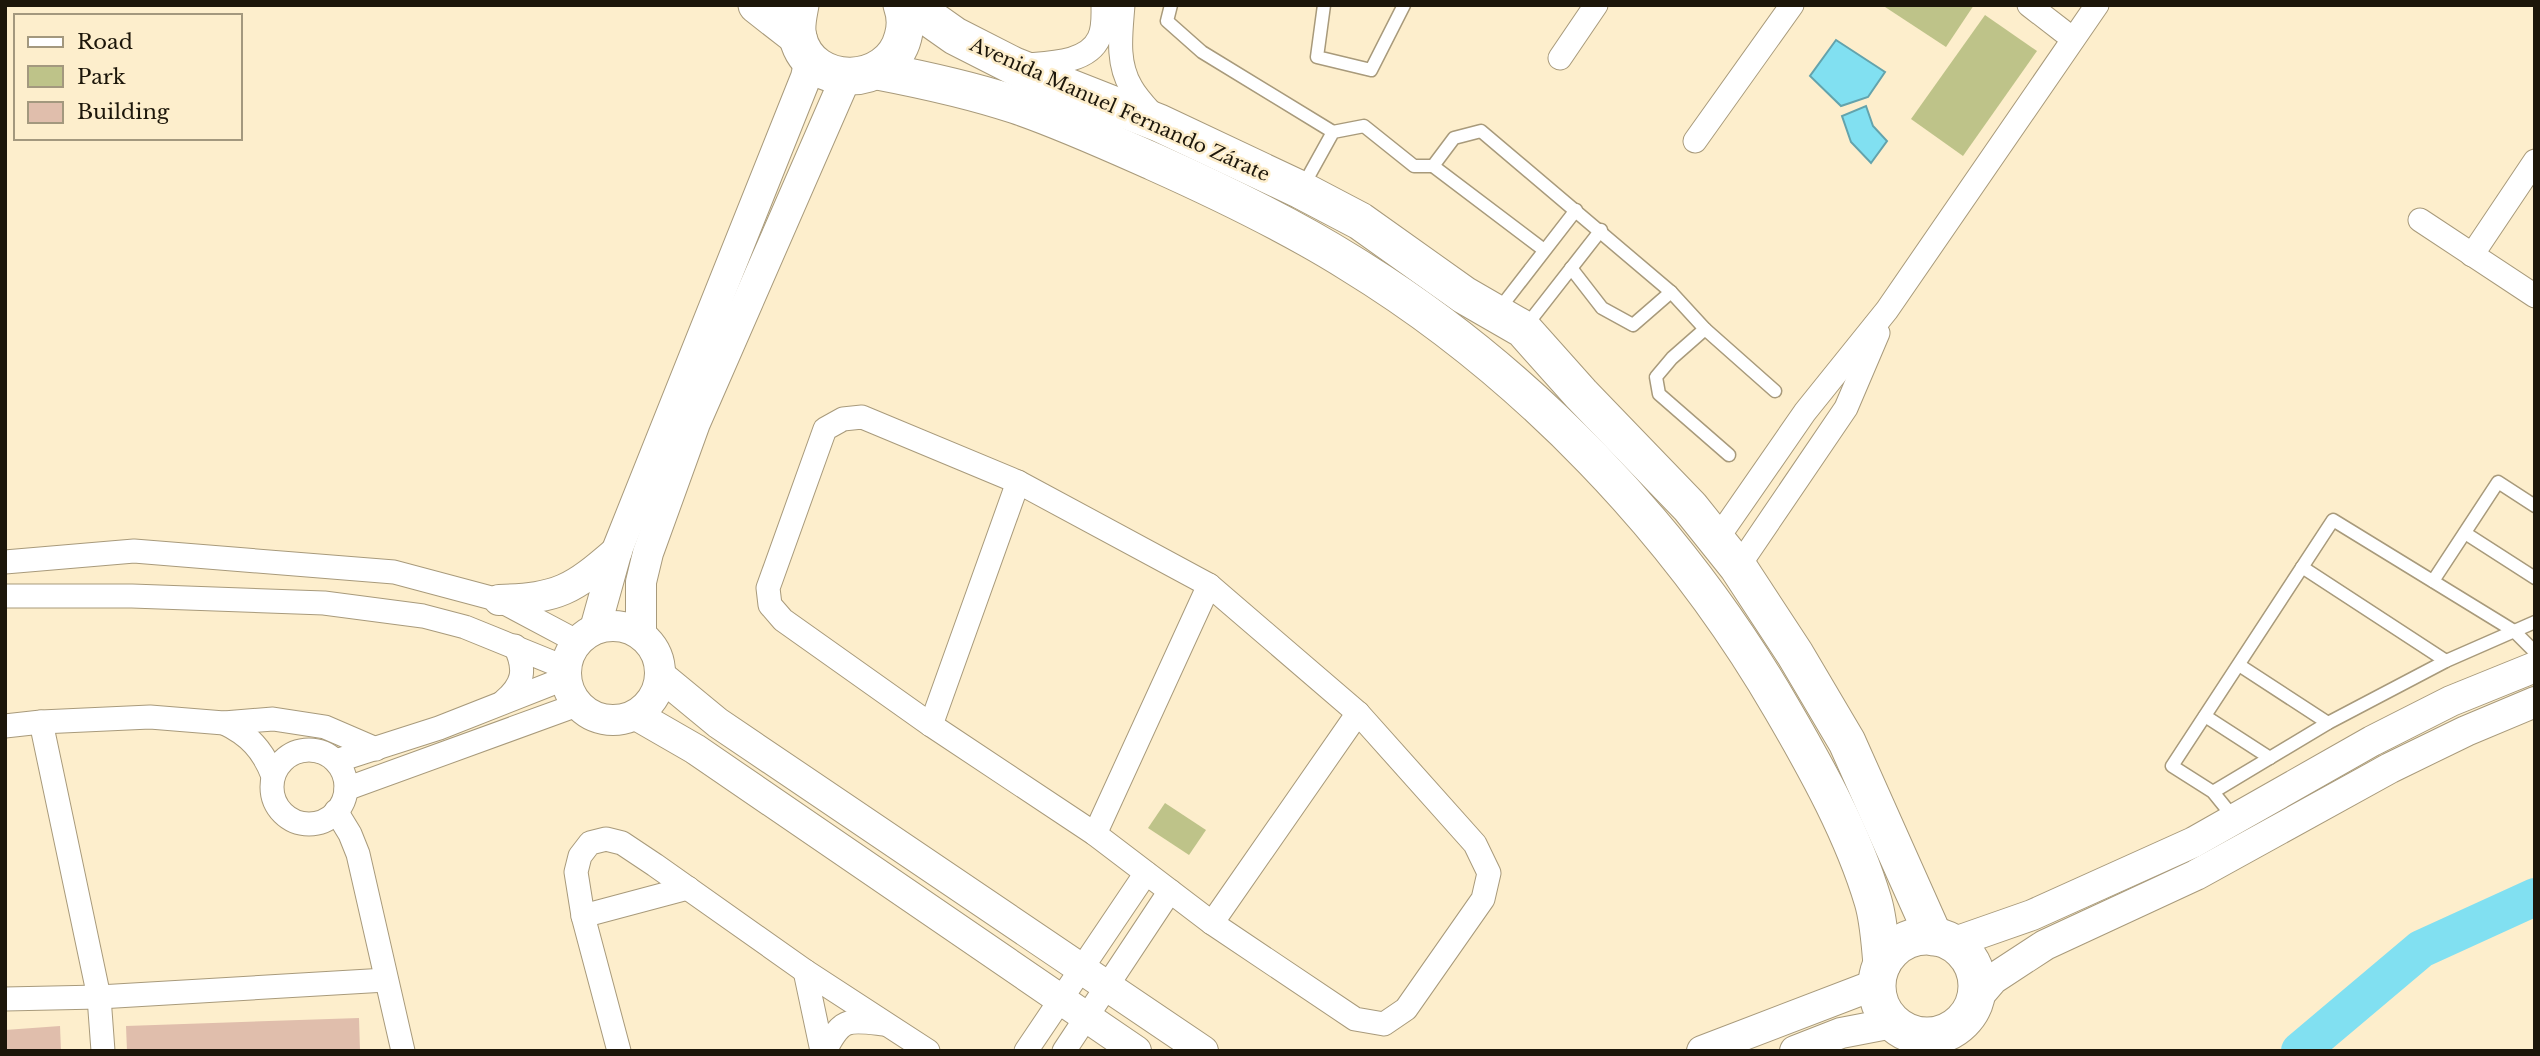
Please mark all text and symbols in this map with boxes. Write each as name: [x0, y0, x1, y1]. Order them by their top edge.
legend: [14, 14, 242, 140]
text: Road: [77, 29, 133, 55]
street label: Avenida Manuel Fernando Zárate: [966, 32, 1273, 186]
text: Park: [77, 64, 126, 90]
text: Building: [77, 99, 170, 125]

